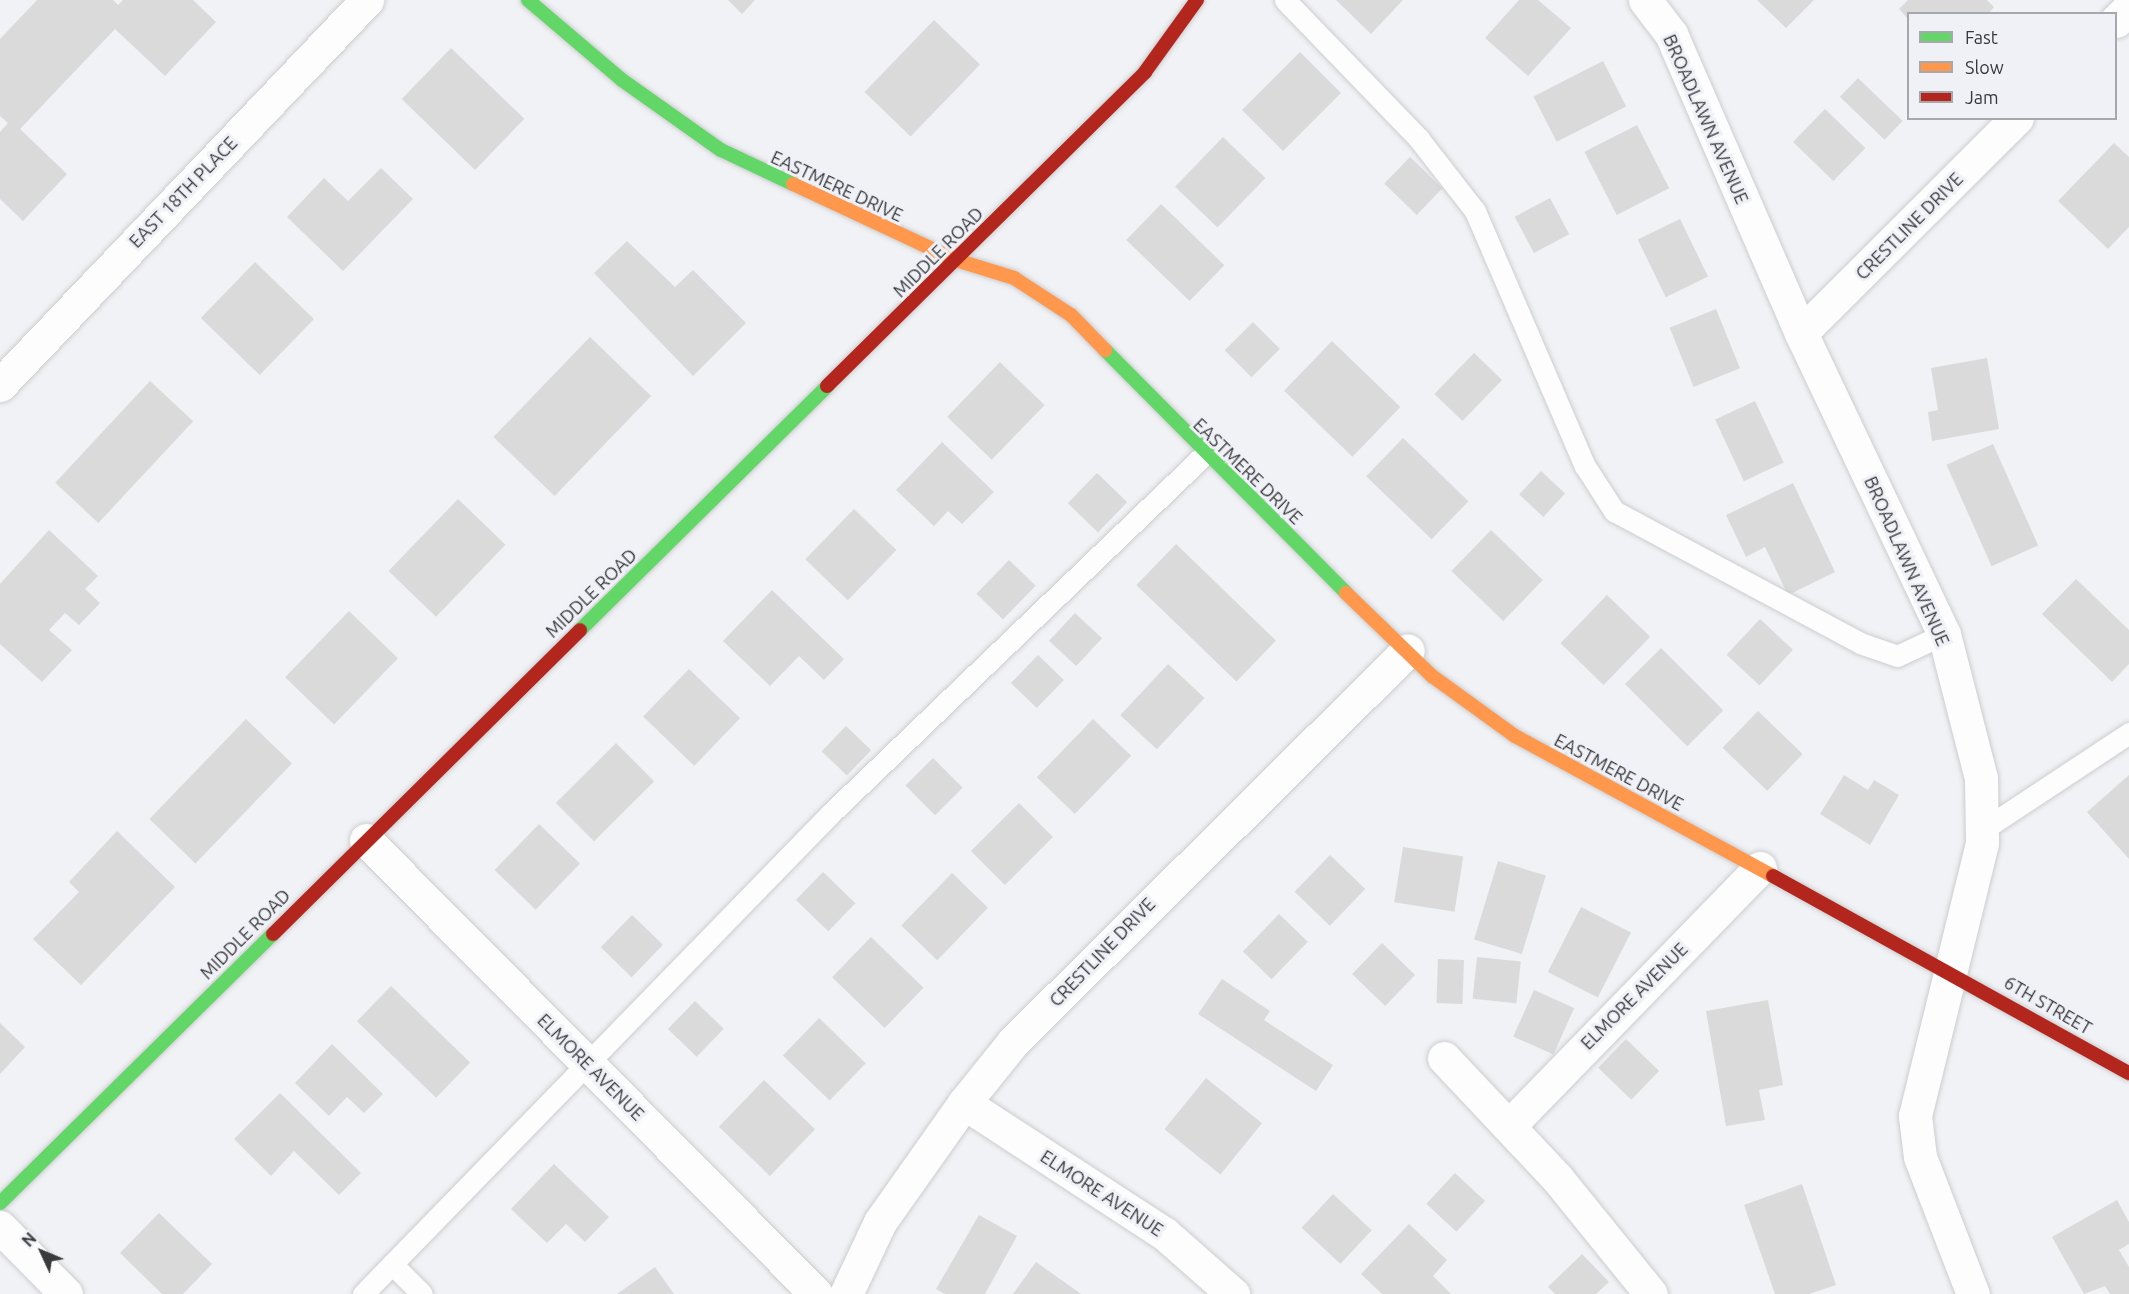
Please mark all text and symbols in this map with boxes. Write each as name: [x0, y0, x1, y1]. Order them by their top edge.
legend: [1907, 12, 2117, 120]
text: Fast: [1965, 27, 1998, 47]
street label: BROADLAWN AVENUE: [1659, 31, 1753, 207]
text: Slow: [1965, 57, 2004, 77]
text: Jam: [1965, 87, 1999, 107]
street label: EAST 18TH PLACE: [125, 132, 241, 252]
street label: EASTMERE DRIVE: [768, 146, 906, 226]
street label: CRESTLINE DRIVE: [1851, 168, 1967, 284]
street label: MIDDLE ROAD: [888, 202, 988, 302]
street label: EASTMERE DRIVE: [1189, 414, 1307, 528]
street label: BROADLAWN AVENUE: [1860, 473, 1954, 649]
street label: MIDDLE ROAD: [541, 544, 641, 642]
street label: EASTMERE DRIVE: [1551, 729, 1687, 815]
street label: MIDDLE ROAD: [195, 884, 295, 984]
street label: CRESTLINE DRIVE: [1045, 893, 1159, 1011]
street label: ELMORE AVENUE: [1576, 938, 1692, 1054]
street label: 6TH STREET: [2000, 971, 2096, 1039]
street label: ELMORE AVENUE: [533, 1009, 649, 1125]
street label: ELMORE AVENUE: [1037, 1145, 1167, 1241]
north arrow: [12, 1222, 72, 1282]
text: N: [18, 1229, 40, 1250]

